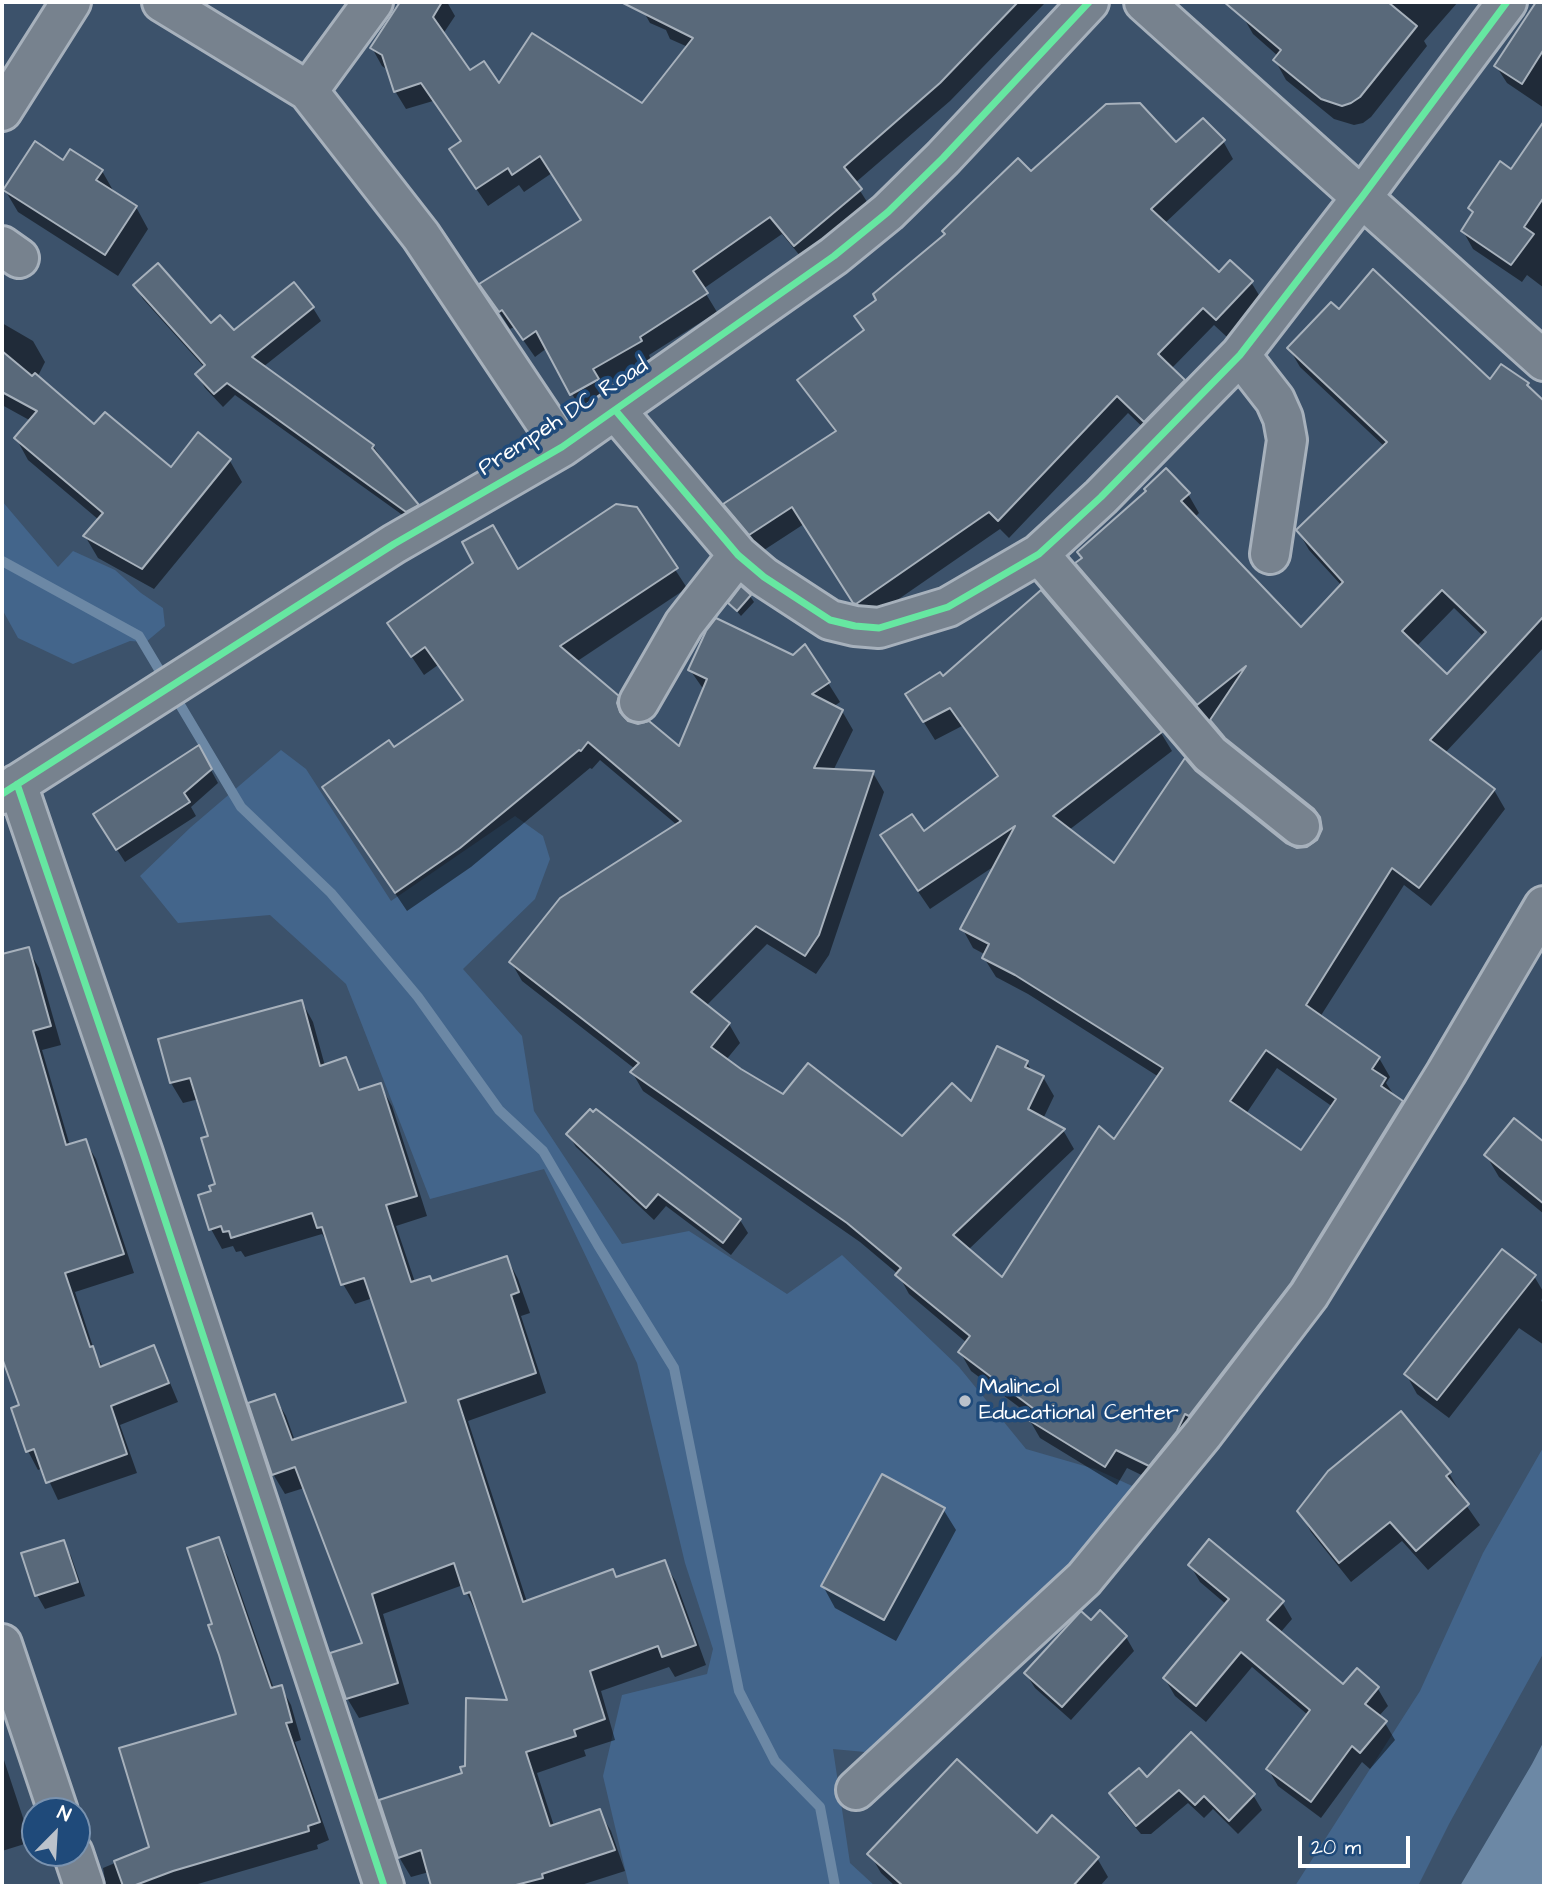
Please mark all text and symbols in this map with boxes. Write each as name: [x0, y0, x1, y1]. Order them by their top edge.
street label: Prempeh DC Road: [474, 353, 654, 483]
place label: Malincol Educational Center: [979, 1374, 1179, 1428]
marker: Malincol Educational Center: [957, 1393, 973, 1409]
north arrow: [21, 1797, 91, 1867]
text: N: [53, 1799, 75, 1829]
scale bar: [1301, 1822, 1413, 1866]
text: 20 m: [1311, 1833, 1361, 1862]

